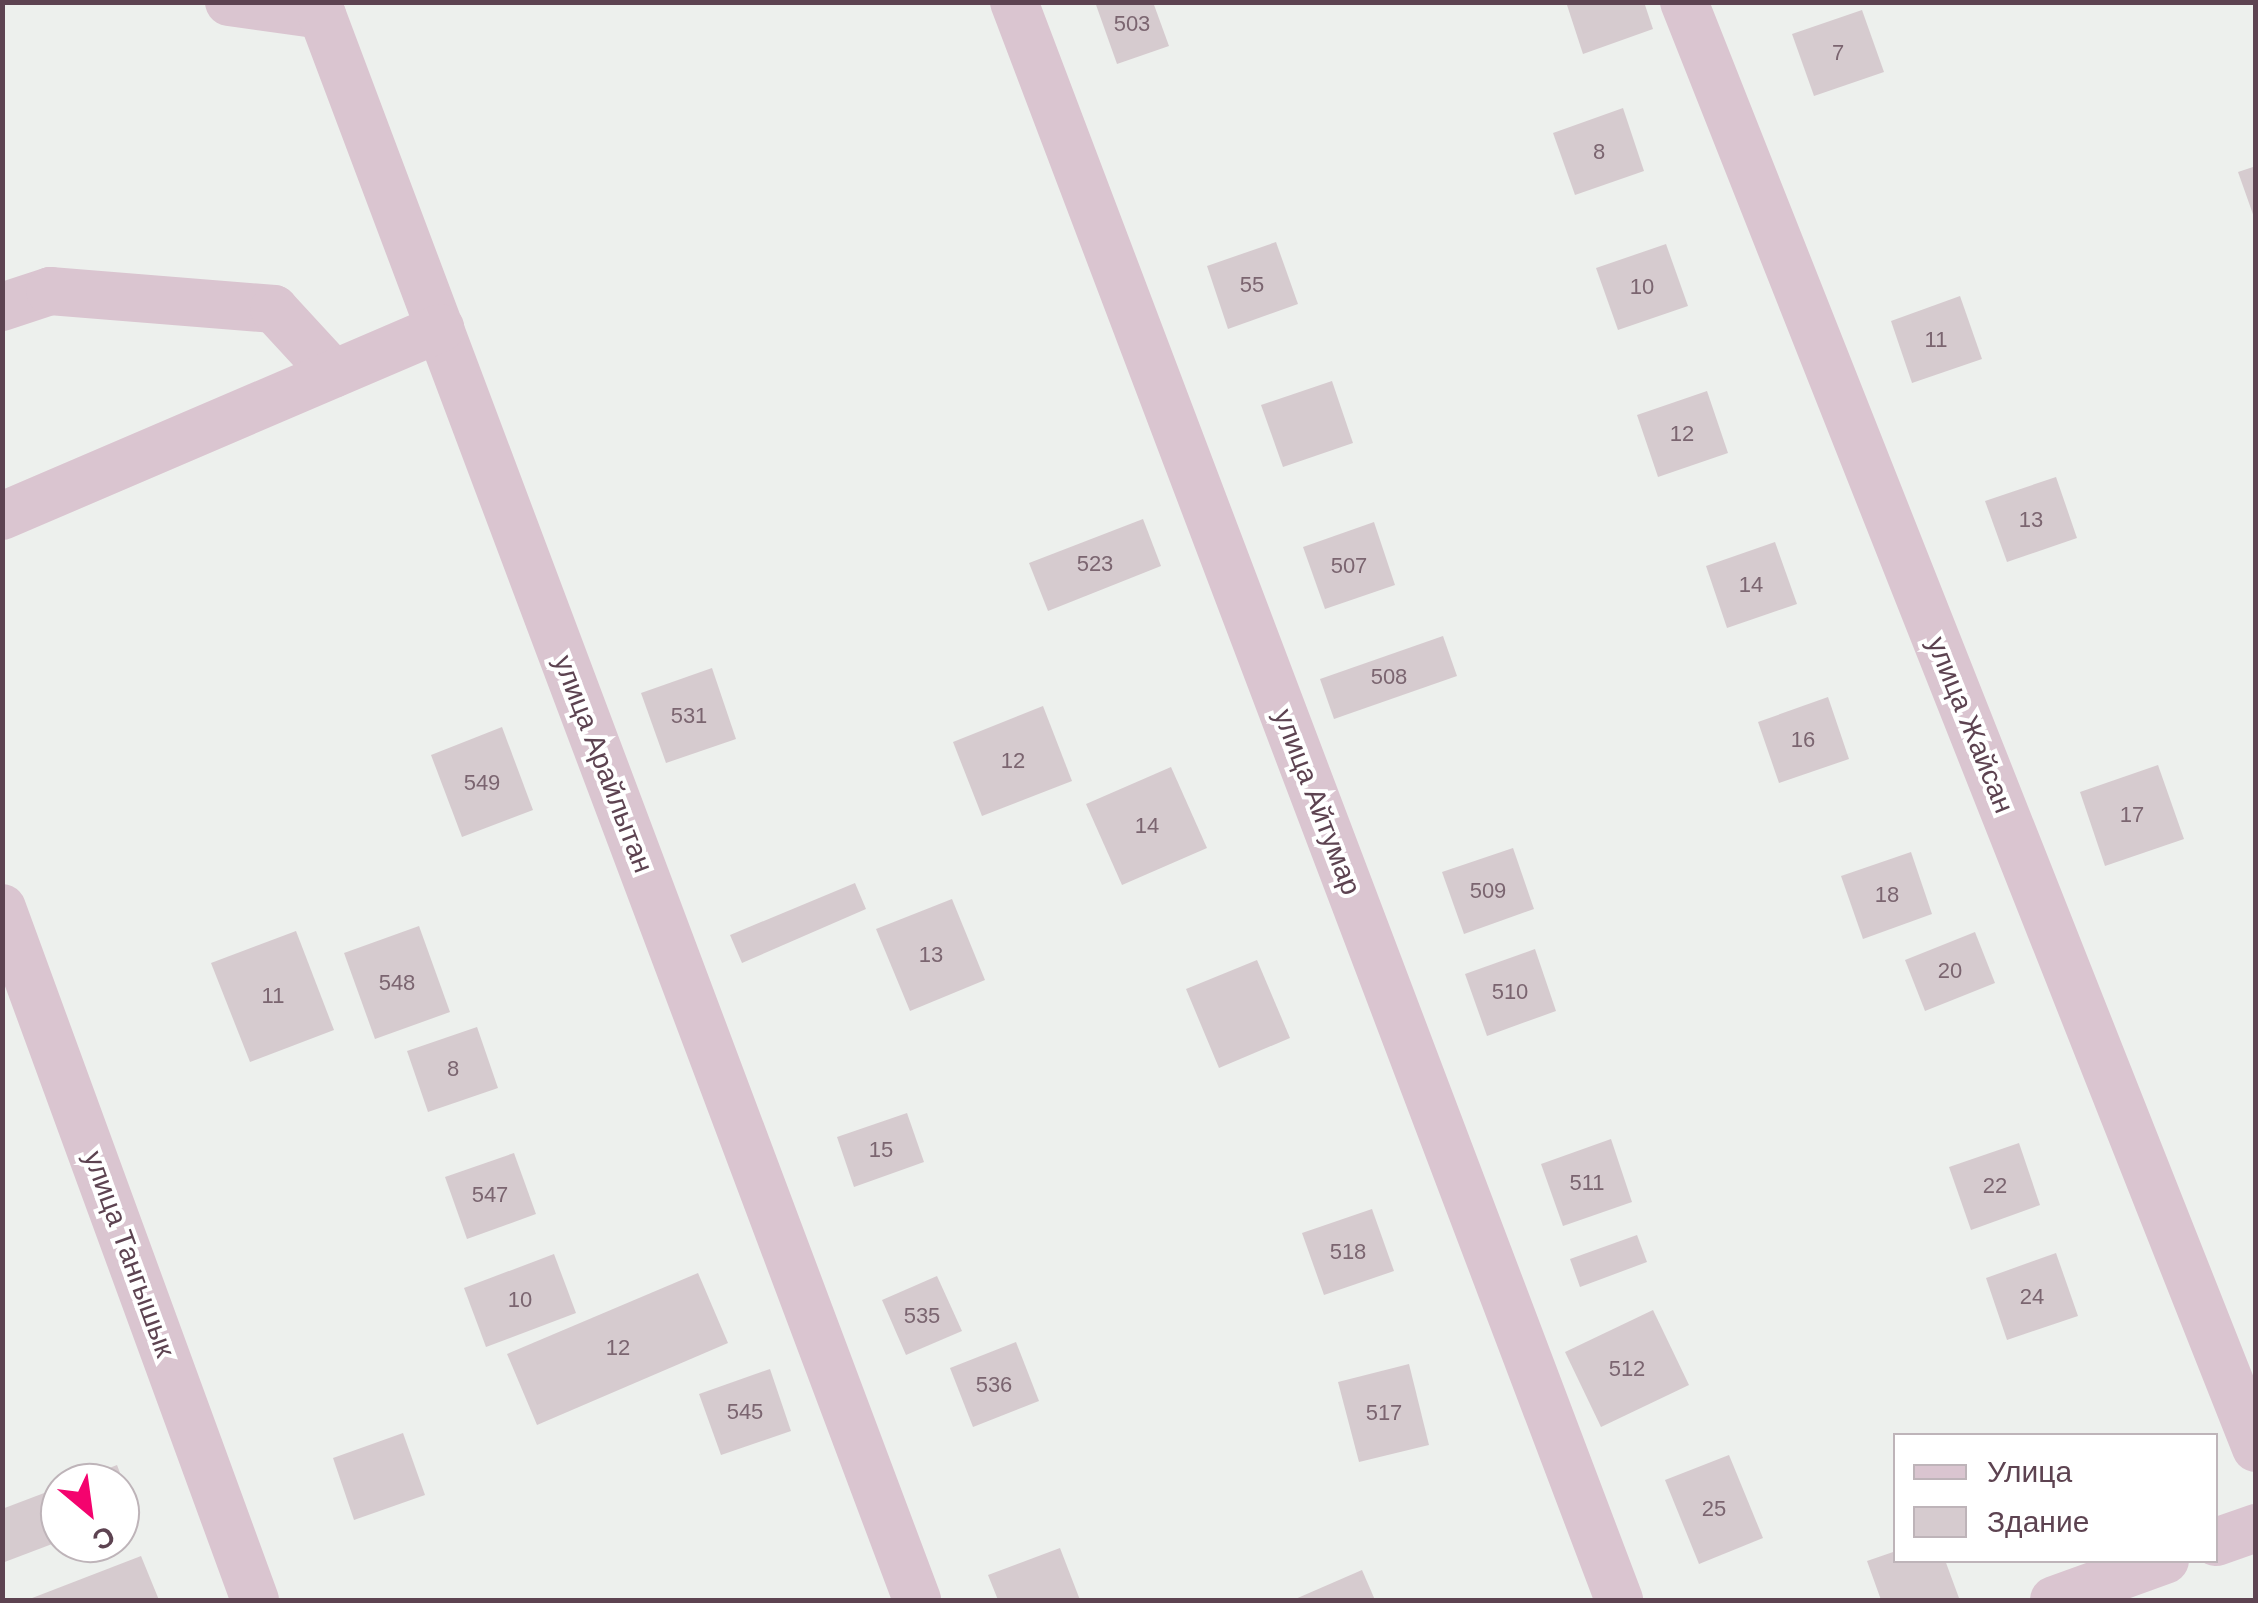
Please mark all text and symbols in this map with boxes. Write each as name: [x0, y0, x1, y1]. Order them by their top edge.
house number: 503: [1114, 11, 1150, 37]
house number: 7: [1832, 40, 1844, 66]
house number: 8: [1593, 139, 1605, 165]
house number: 55: [1240, 272, 1264, 298]
house number: 10: [1630, 274, 1654, 300]
house number: 11: [1925, 327, 1947, 353]
house number: 12: [1670, 421, 1694, 447]
house number: 13: [2019, 507, 2043, 533]
house number: 523: [1077, 551, 1113, 577]
house number: 507: [1331, 553, 1367, 579]
house number: 14: [1739, 572, 1763, 598]
street label: улица Жайсан: [1919, 632, 2021, 818]
street label: улица Арайлытан: [546, 651, 660, 877]
house number: 508: [1371, 664, 1407, 690]
house number: 531: [671, 703, 707, 729]
street label: улица Айтумар: [1266, 704, 1368, 900]
house number: 16: [1791, 727, 1815, 753]
house number: 12: [1001, 748, 1025, 774]
house number: 549: [464, 770, 500, 796]
house number: 17: [2120, 802, 2144, 828]
house number: 14: [1135, 813, 1159, 839]
house number: 509: [1470, 878, 1506, 904]
house number: 18: [1875, 882, 1899, 908]
house number: 13: [919, 942, 943, 968]
house number: 20: [1938, 958, 1962, 984]
house number: 548: [379, 970, 415, 996]
house number: 510: [1492, 979, 1528, 1005]
house number: 11: [262, 983, 284, 1009]
house number: 8: [447, 1056, 459, 1082]
house number: 15: [869, 1137, 893, 1163]
street label: улица Тангышык: [76, 1146, 182, 1362]
house number: 511: [1569, 1170, 1605, 1196]
house number: 22: [1983, 1173, 2007, 1199]
house number: 547: [472, 1182, 508, 1208]
house number: 518: [1330, 1239, 1366, 1265]
house number: 24: [2020, 1284, 2044, 1310]
house number: 10: [508, 1287, 532, 1313]
house number: 535: [904, 1303, 940, 1329]
house number: 12: [606, 1335, 630, 1361]
house number: 512: [1609, 1356, 1645, 1382]
house number: 536: [976, 1372, 1012, 1398]
house number: 545: [727, 1399, 763, 1425]
house number: 517: [1366, 1400, 1402, 1426]
legend: [1893, 1433, 2218, 1563]
text: Улица: [1987, 1455, 2072, 1488]
north arrow: [40, 1463, 140, 1563]
house number: 25: [1702, 1496, 1726, 1522]
text: Здание: [1987, 1505, 2089, 1538]
text: С: [87, 1519, 120, 1556]

